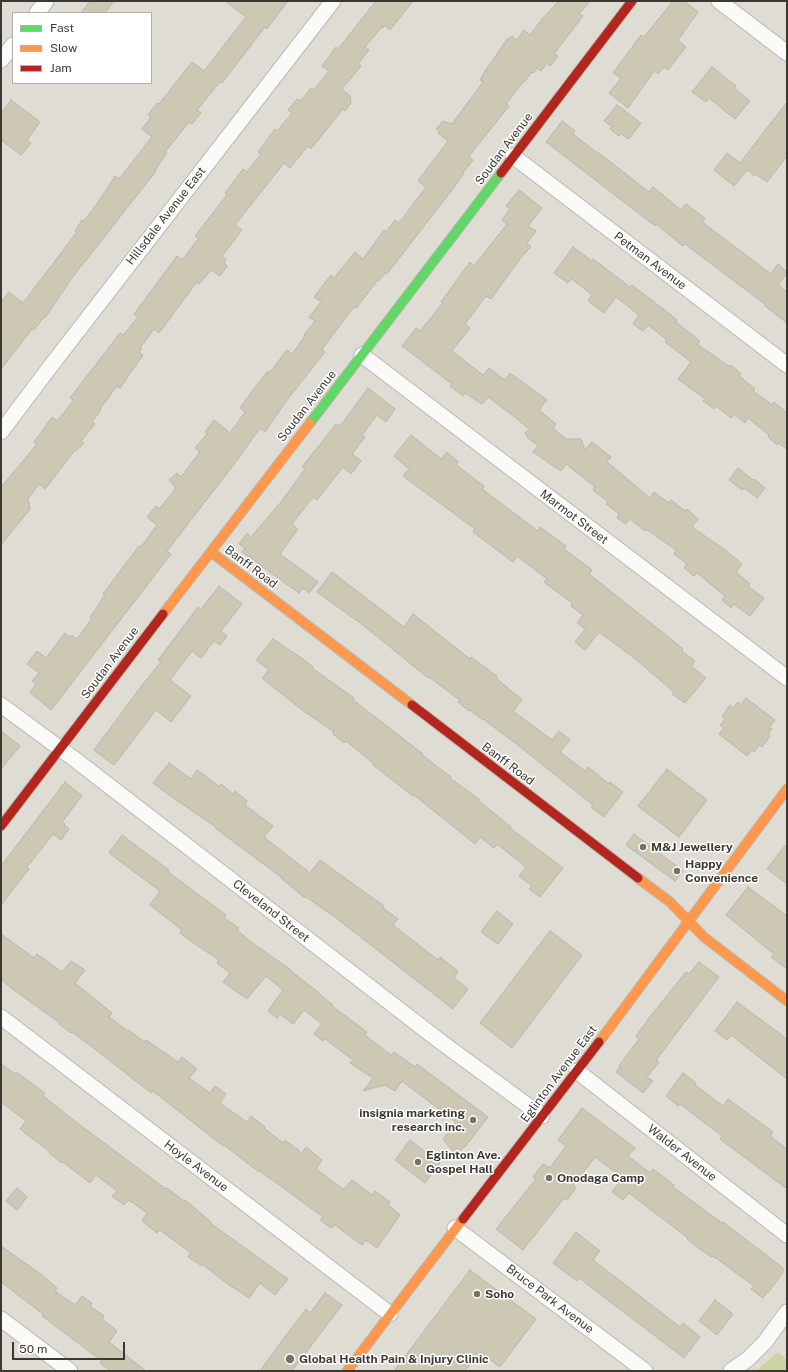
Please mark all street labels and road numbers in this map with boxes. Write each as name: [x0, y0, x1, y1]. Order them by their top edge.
street label: Soudan Avenue: [472, 110, 536, 188]
street label: Hillsdale Avenue East: [123, 164, 209, 268]
street label: Petman Avenue: [611, 229, 689, 293]
street label: Soudan Avenue: [275, 367, 339, 445]
street label: Marmot Street: [537, 487, 611, 547]
street label: Banff Road: [222, 543, 280, 591]
street label: Soudan Avenue: [78, 624, 142, 702]
street label: Banff Road: [479, 740, 537, 788]
street label: Cleveland Street: [230, 877, 312, 945]
street label: Eglinton Avenue East: [518, 1023, 600, 1125]
street label: Walder Avenue: [645, 1122, 719, 1184]
street label: Hoyle Avenue: [161, 1137, 231, 1195]
street label: Bruce Park Avenue: [503, 1261, 597, 1337]

